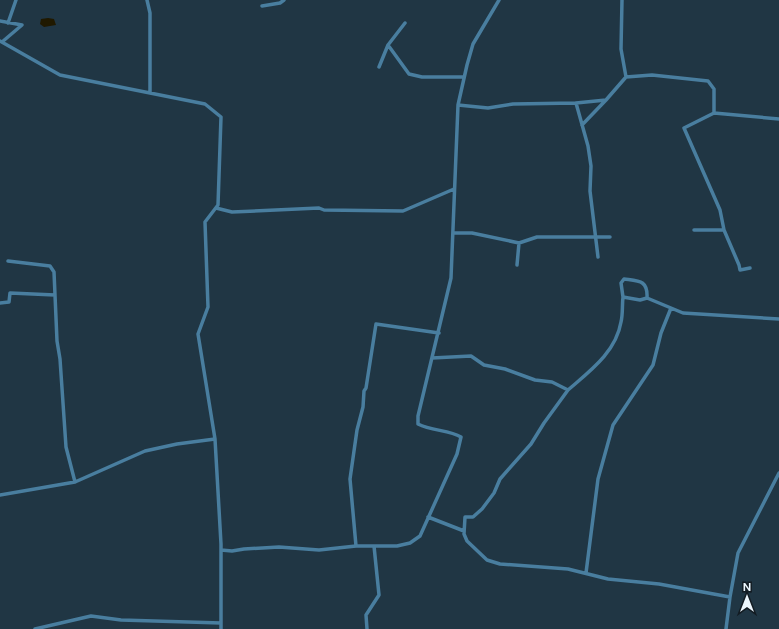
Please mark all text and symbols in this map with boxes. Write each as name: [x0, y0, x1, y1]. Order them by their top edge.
north arrow: [727, 577, 767, 617]
text: N: [743, 581, 751, 594]

